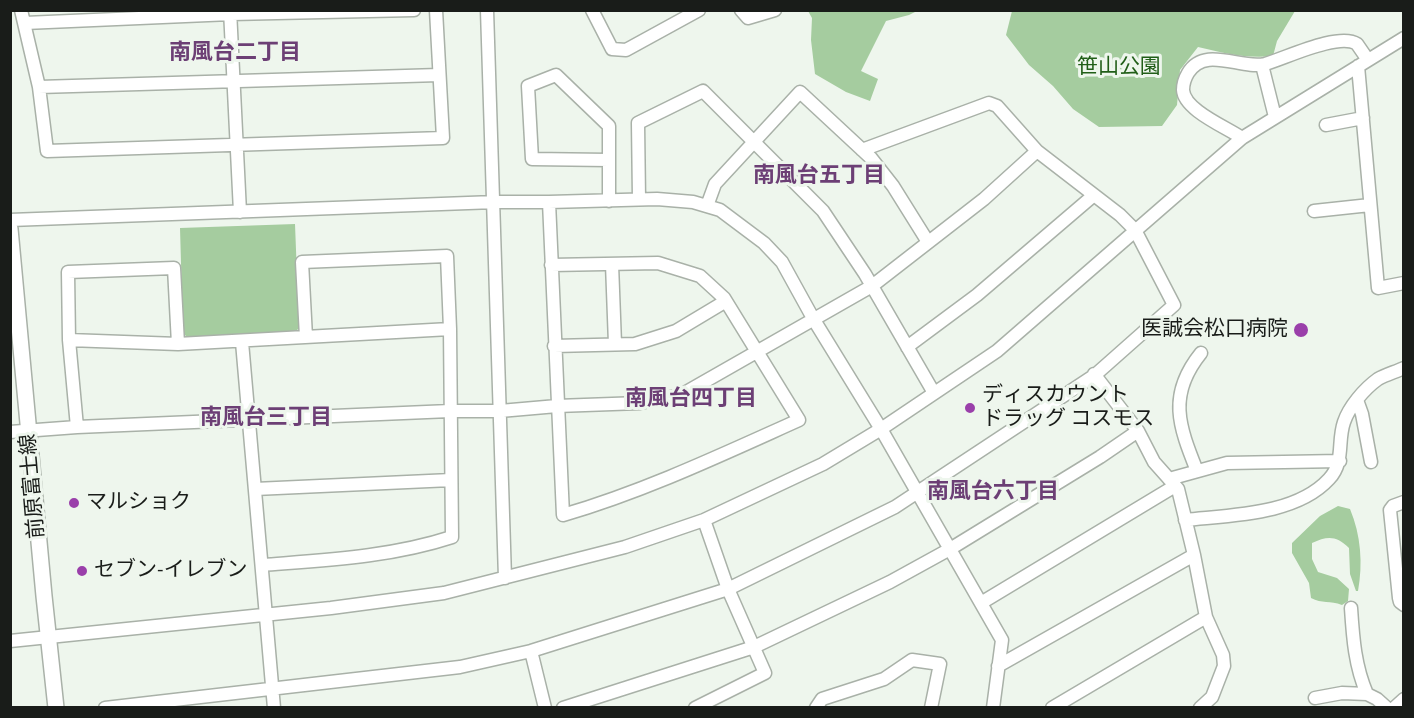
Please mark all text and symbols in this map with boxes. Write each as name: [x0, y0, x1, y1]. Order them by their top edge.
district label: 南風台二丁目: [169, 41, 301, 67]
park label: 笹山公園: [1077, 55, 1161, 81]
district label: 南風台五丁目: [753, 164, 885, 190]
place label: 医誠会松口病院: [1141, 317, 1288, 343]
marker: 医誠会松口病院: [1292, 321, 1310, 339]
place label: ディスカウント ドラッグ コスモス: [982, 383, 1154, 433]
district label: 南風台四丁目: [625, 387, 757, 413]
marker: ディスカウント ドラッグ コスモス: [963, 401, 977, 415]
district label: 南風台三丁目: [200, 406, 332, 432]
street label: 前原富士線: [17, 433, 51, 539]
district label: 南風台六丁目: [927, 480, 1059, 506]
place label: マルショク: [86, 490, 191, 516]
marker: マルショク: [67, 496, 81, 510]
place label: セブン-イレブン: [94, 558, 248, 584]
marker: セブン-イレブン: [75, 564, 89, 578]

